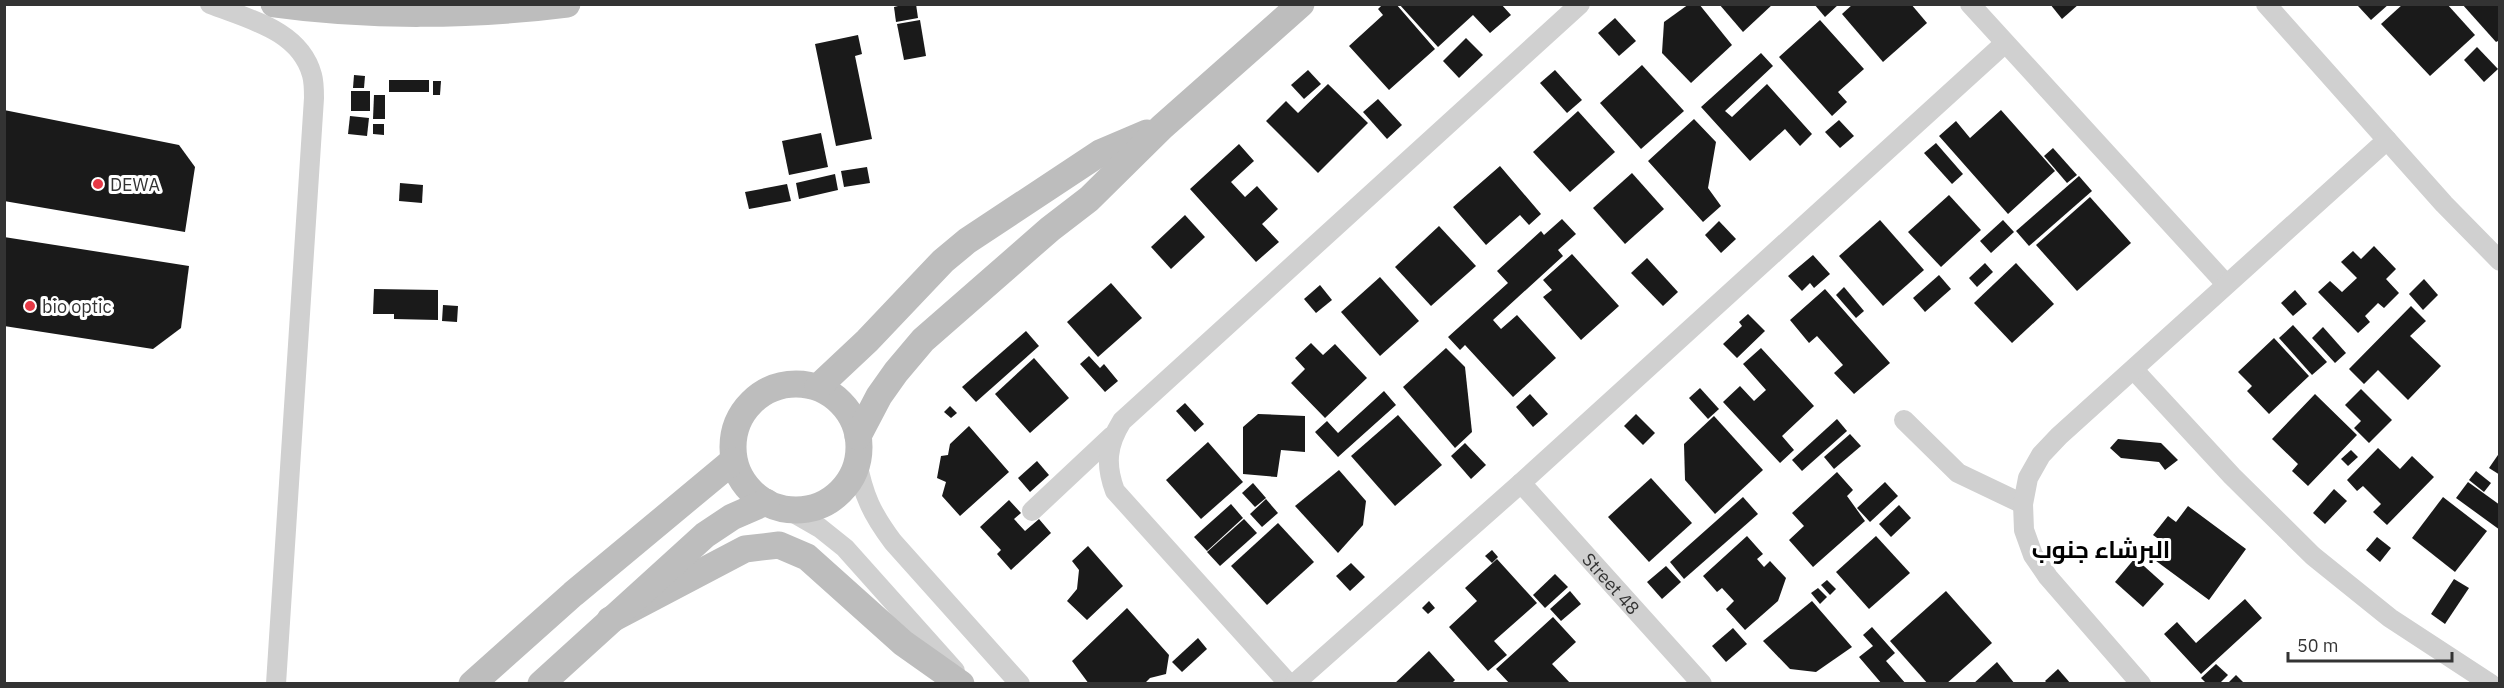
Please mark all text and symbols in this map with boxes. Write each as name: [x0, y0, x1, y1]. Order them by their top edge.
place label: DEWA: [110, 173, 161, 196]
marker: DEWA: [91, 177, 105, 191]
place label: bio optic: [42, 295, 112, 318]
marker: bio optic: [23, 299, 37, 313]
district label: البرشاء جنوب: [2032, 533, 2170, 565]
street label: Street 48: [1578, 548, 1645, 619]
scale bar: [2288, 625, 2452, 663]
text: 50 m: [2297, 634, 2339, 657]

